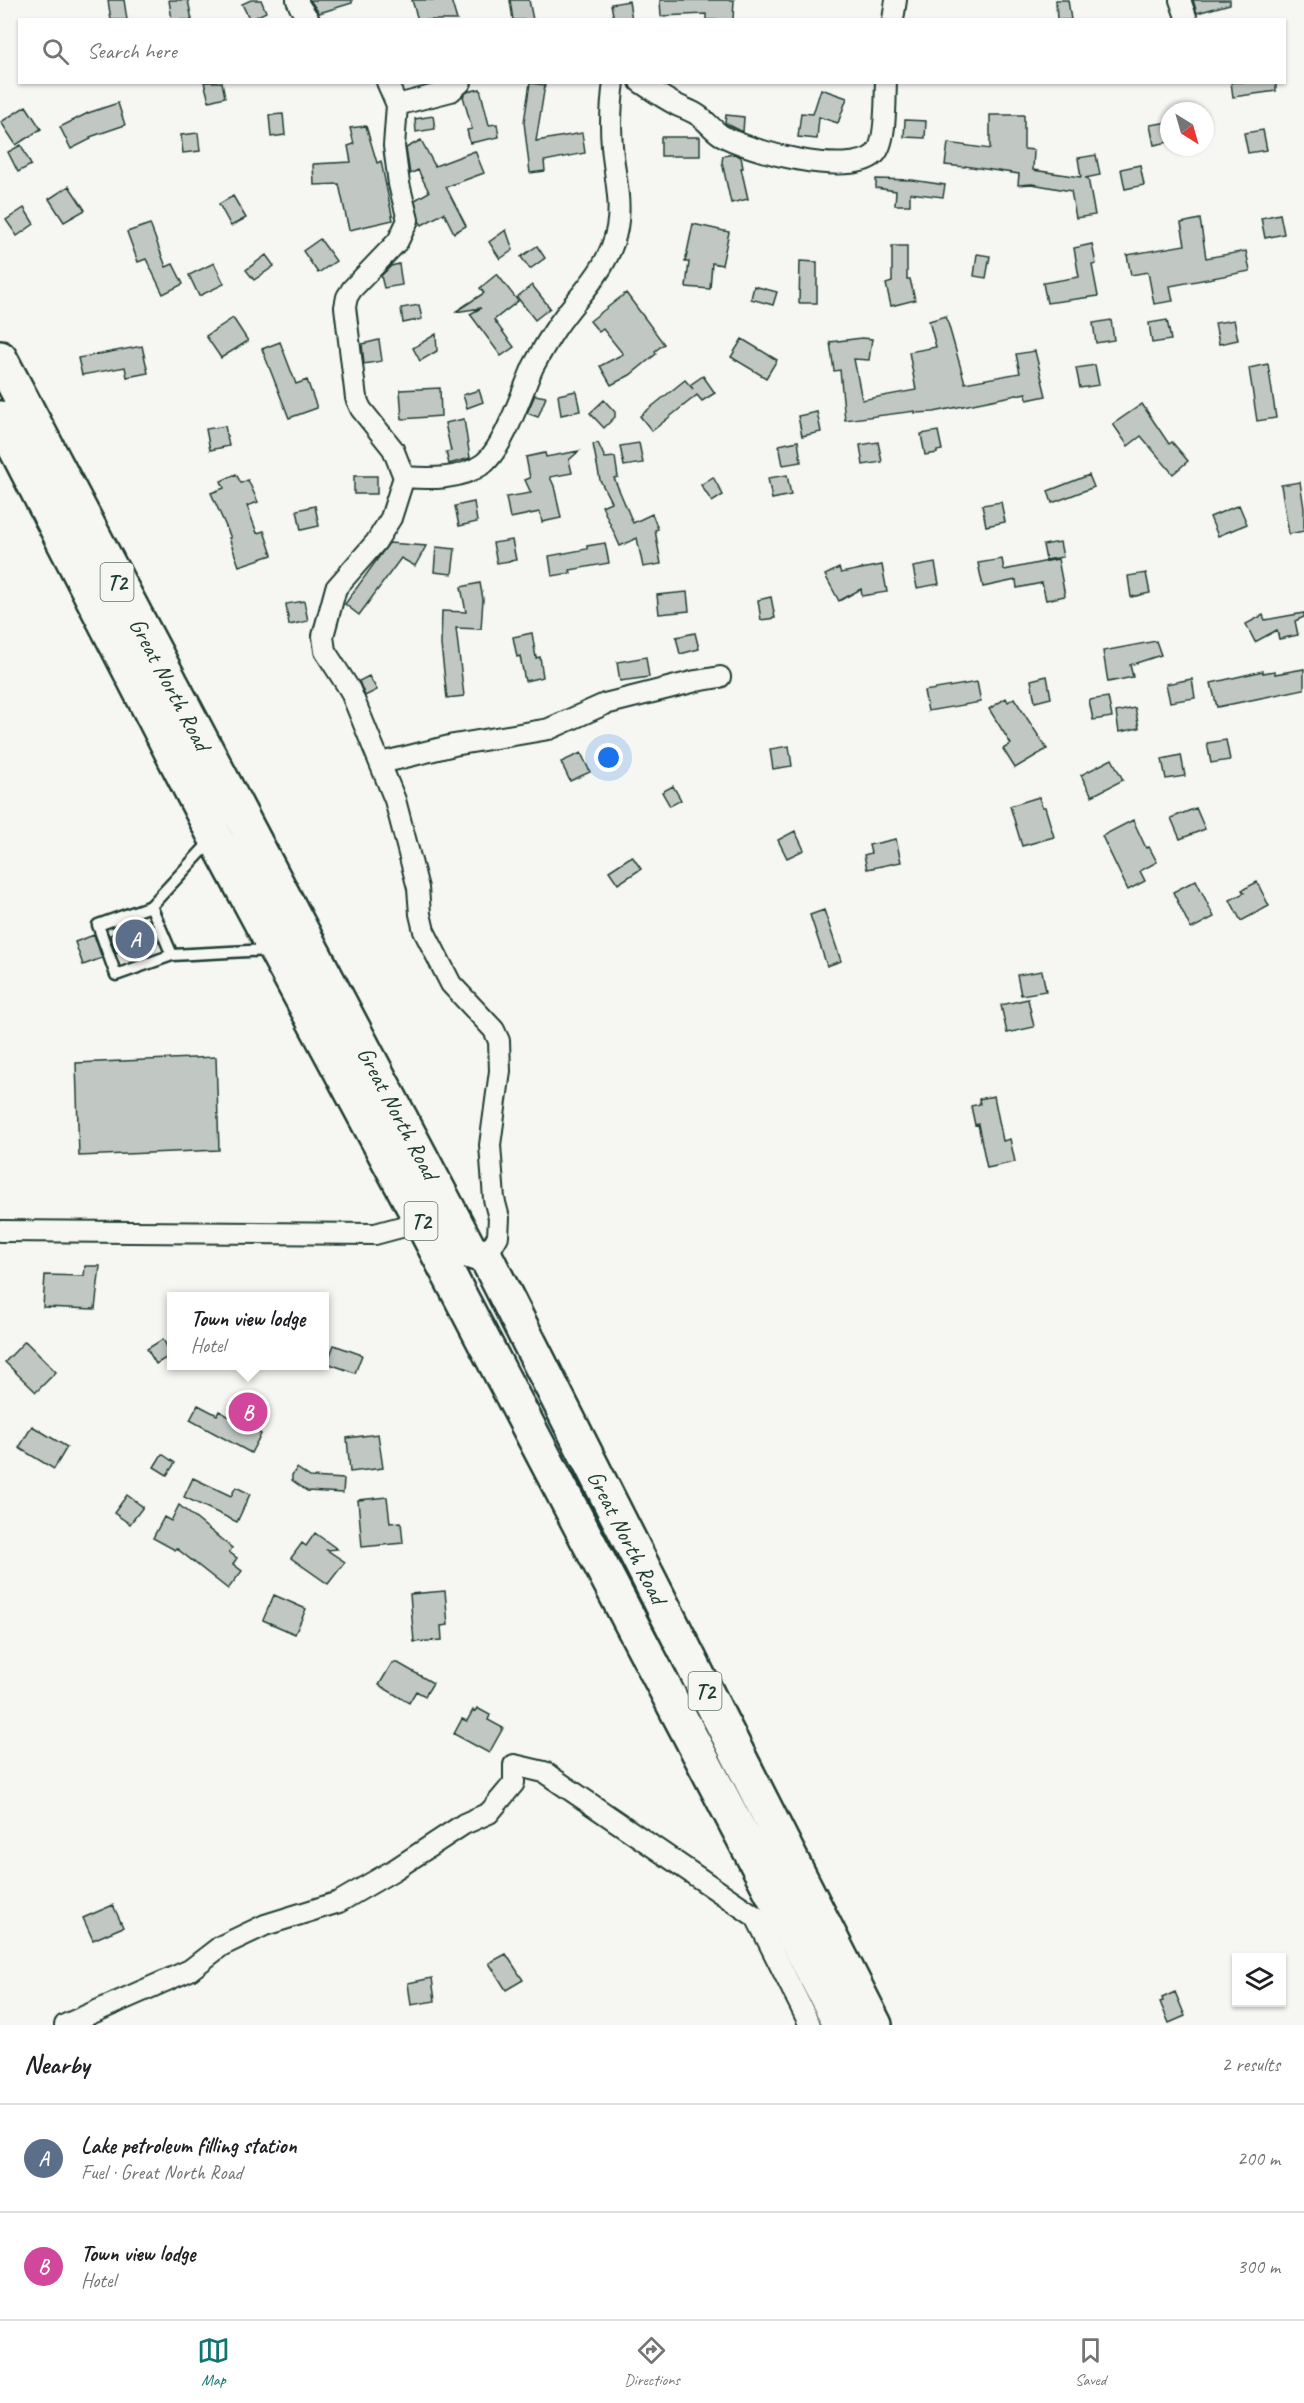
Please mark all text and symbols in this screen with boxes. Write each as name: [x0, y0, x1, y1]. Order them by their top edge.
search box: [18, 18, 1286, 84]
icon: search: [39, 35, 72, 68]
text: Search here: [87, 37, 177, 65]
north arrow: [1160, 102, 1214, 156]
road number: T2: [100, 563, 134, 601]
street label: Great North Road: [122, 612, 219, 759]
your location: [594, 743, 623, 772]
pin: A: [116, 916, 154, 962]
street label: Great North Road: [350, 1041, 447, 1188]
road number: T2: [404, 1202, 438, 1240]
popup: [167, 1292, 329, 1370]
text: Town view lodge: [191, 1305, 305, 1333]
text: Hotel: [191, 1333, 226, 1358]
pin: B: [228, 1390, 268, 1434]
street label: Great North Road: [580, 1465, 675, 1612]
road number: T2: [688, 1672, 722, 1710]
map controls: [1232, 1953, 1286, 2007]
button: layers: [1232, 1953, 1286, 2007]
text: Nearby: [24, 2048, 89, 2081]
text: 2 results: [1221, 2052, 1280, 2077]
text: Lake petroleum filling station: [81, 2132, 297, 2160]
text: A: [38, 2146, 49, 2171]
text: 200 m: [1237, 2146, 1280, 2171]
text: Fuel · Great North Road: [81, 2160, 242, 2185]
text: Town view lodge: [81, 2240, 195, 2268]
text: B: [38, 2254, 49, 2279]
text: 300 m: [1237, 2254, 1280, 2279]
text: Hotel: [81, 2268, 116, 2293]
tab: Map: [197, 2334, 230, 2390]
tab: Directions: [624, 2334, 680, 2390]
tab: Saved: [1074, 2334, 1107, 2390]

